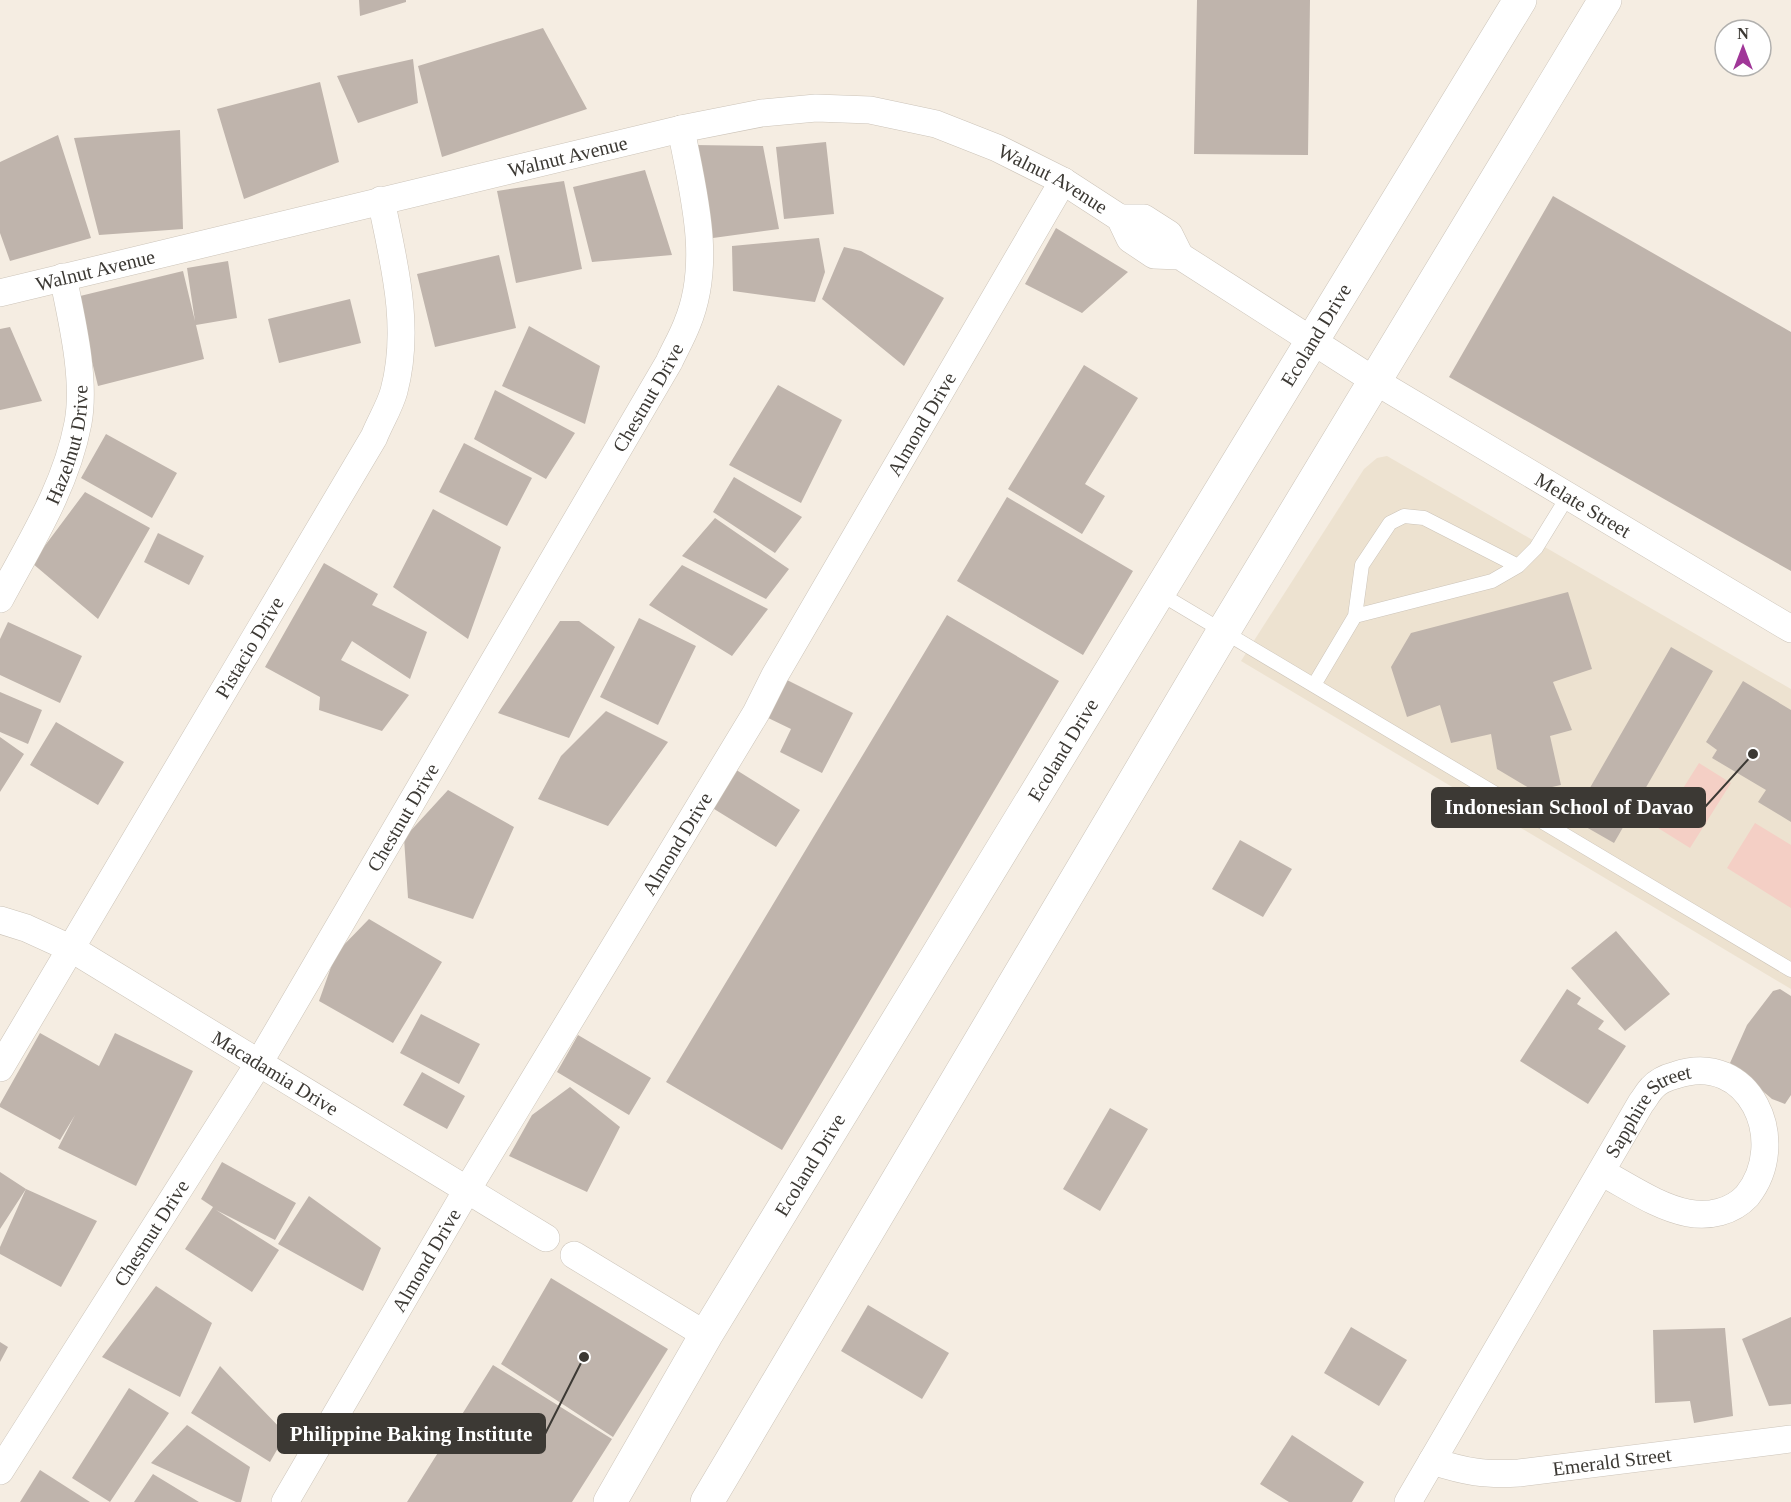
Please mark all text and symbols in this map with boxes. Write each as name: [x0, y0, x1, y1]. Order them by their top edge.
north arrow: [1713, 18, 1773, 78]
text: N: [1737, 25, 1749, 42]
street label: Walnut Avenue: [506, 131, 630, 181]
street label: Walnut Avenue: [994, 139, 1112, 218]
street label: Walnut Avenue: [33, 245, 157, 295]
street label: Ecoland Drive: [1276, 279, 1355, 390]
street label: Chestnut Drive: [608, 339, 688, 456]
street label: Almond Drive: [883, 368, 960, 480]
street label: Hazelnut Drive: [41, 385, 91, 508]
street label: Melate Street: [1531, 468, 1635, 542]
street label: Pistacio Drive: [211, 593, 288, 702]
street label: Ecoland Drive: [1023, 694, 1102, 805]
street label: Chestnut Drive: [363, 759, 443, 875]
street label: Almond Drive: [637, 788, 716, 899]
callout: Indonesian School of Davao: [1432, 788, 1705, 827]
text: Indonesian School of Davao: [1444, 795, 1694, 819]
street label: Macadamia Drive: [208, 1026, 343, 1120]
street label: Sapphire Street: [1601, 1060, 1693, 1162]
street label: Ecoland Drive: [770, 1109, 849, 1220]
street label: Chestnut Drive: [109, 1176, 193, 1290]
street label: Almond Drive: [387, 1204, 465, 1316]
callout: Philippine Baking Institute: [278, 1414, 545, 1453]
text: Philippine Baking Institute: [290, 1422, 532, 1446]
street label: Emerald Street: [1551, 1443, 1673, 1480]

